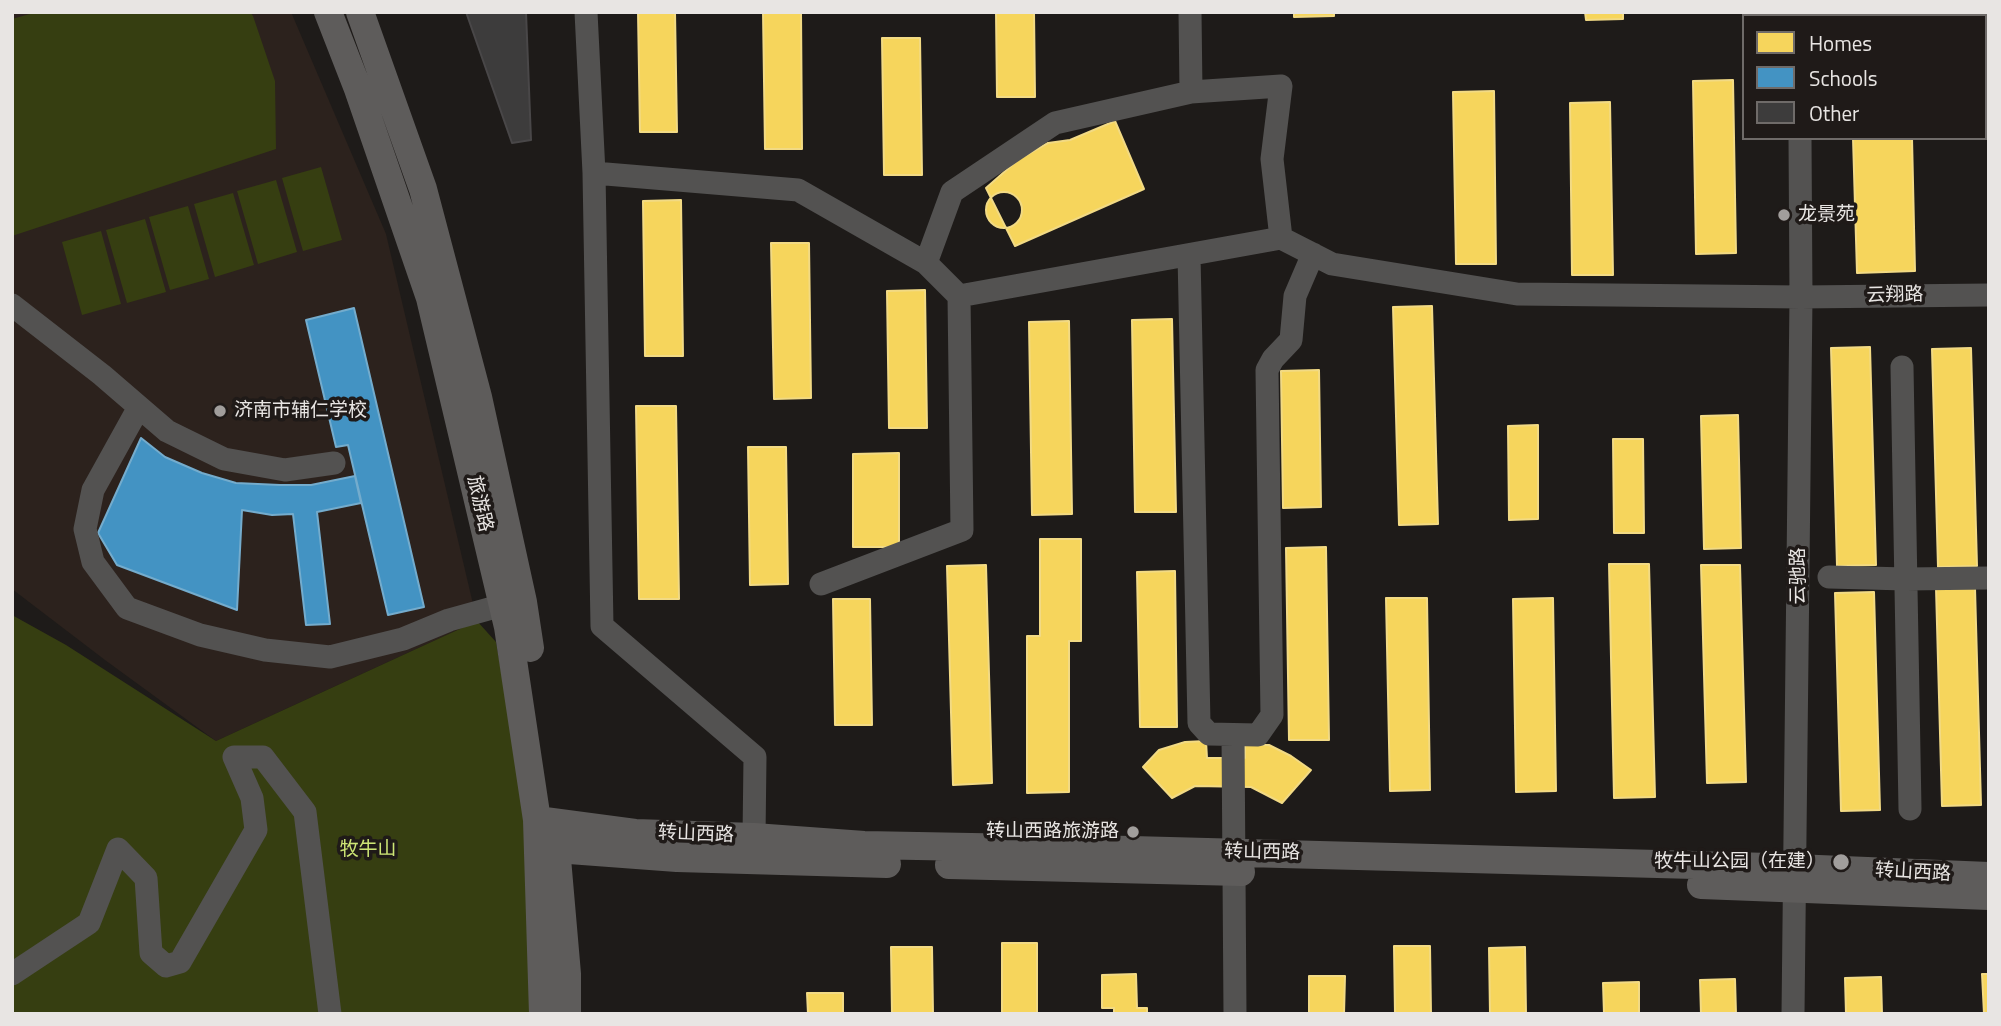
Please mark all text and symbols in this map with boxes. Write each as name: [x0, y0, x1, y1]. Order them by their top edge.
legend: [1742, 14, 1987, 140]
text: Homes: [1809, 27, 1872, 59]
text: Schools: [1809, 62, 1878, 94]
text: Other: [1809, 97, 1859, 129]
place label: 龙景苑: [1798, 204, 1855, 226]
marker: 龙景苑: [1776, 207, 1792, 223]
street label: 云翔路: [1866, 284, 1924, 308]
place label: 济南市辅仁学校: [234, 400, 367, 422]
marker: 济南市辅仁学校: [212, 403, 228, 419]
street label: 旅游路: [461, 474, 497, 534]
street label: 云驰路: [1788, 548, 1810, 604]
place label: 转山西路旅游路: [986, 821, 1119, 843]
street label: 转山西路: [658, 822, 734, 848]
marker: 转山西路旅游路: [1125, 824, 1141, 840]
park label: 牧牛山: [340, 839, 396, 861]
street label: 转山西路: [1224, 841, 1300, 865]
place label: 牧牛山公园（在建）: [1654, 851, 1825, 873]
marker: 牧牛山公园（在建）: [1831, 852, 1851, 872]
street label: 转山西路: [1874, 860, 1952, 886]

